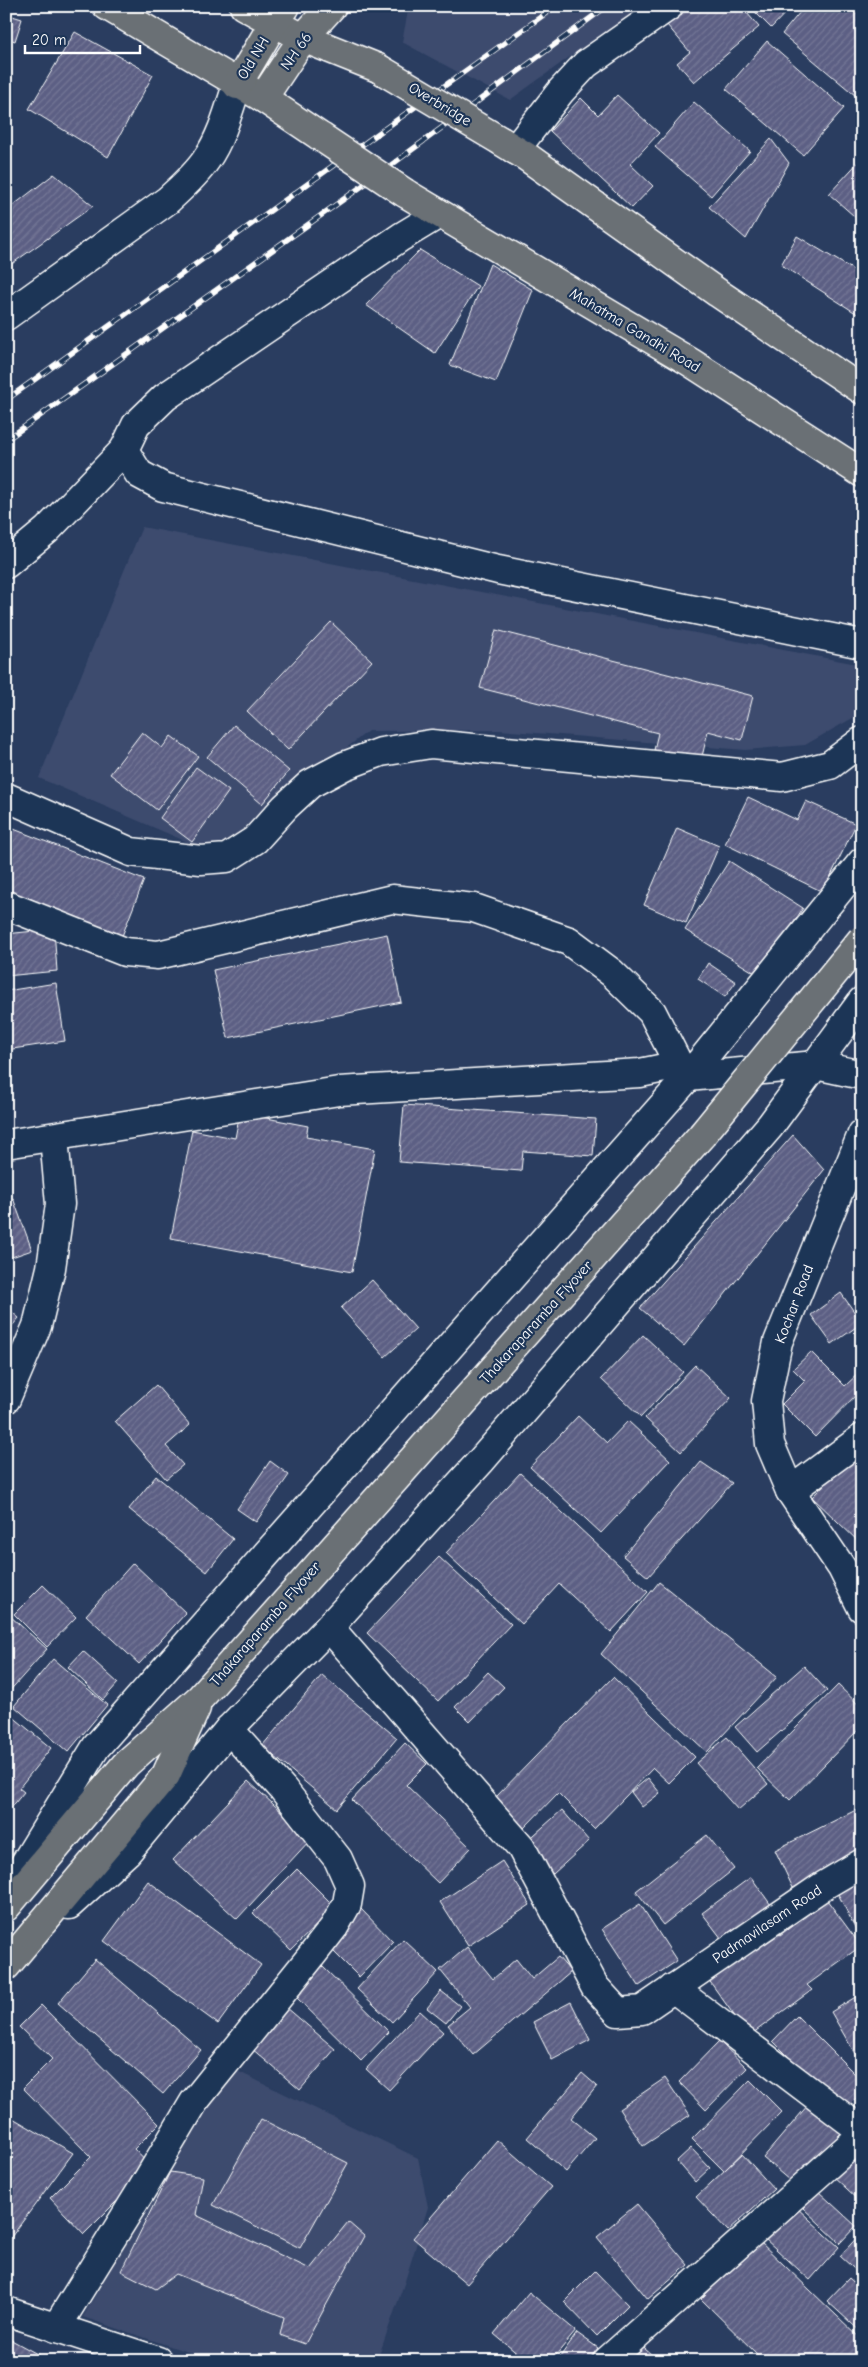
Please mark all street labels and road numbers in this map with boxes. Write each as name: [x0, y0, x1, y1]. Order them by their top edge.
street label: NH 66: [276, 29, 316, 73]
street label: Old NH: [233, 33, 273, 83]
street label: Overbridge: [405, 78, 475, 130]
street label: Mahatma Gandhi Road: [566, 284, 704, 376]
street label: Thakaraparamba Flyover: [476, 1257, 596, 1387]
street label: Kochar Road: [771, 1262, 817, 1346]
street label: Thakaraparamba Flyover: [206, 1558, 324, 1690]
street label: Padmavilasam Road: [709, 1881, 825, 1967]

